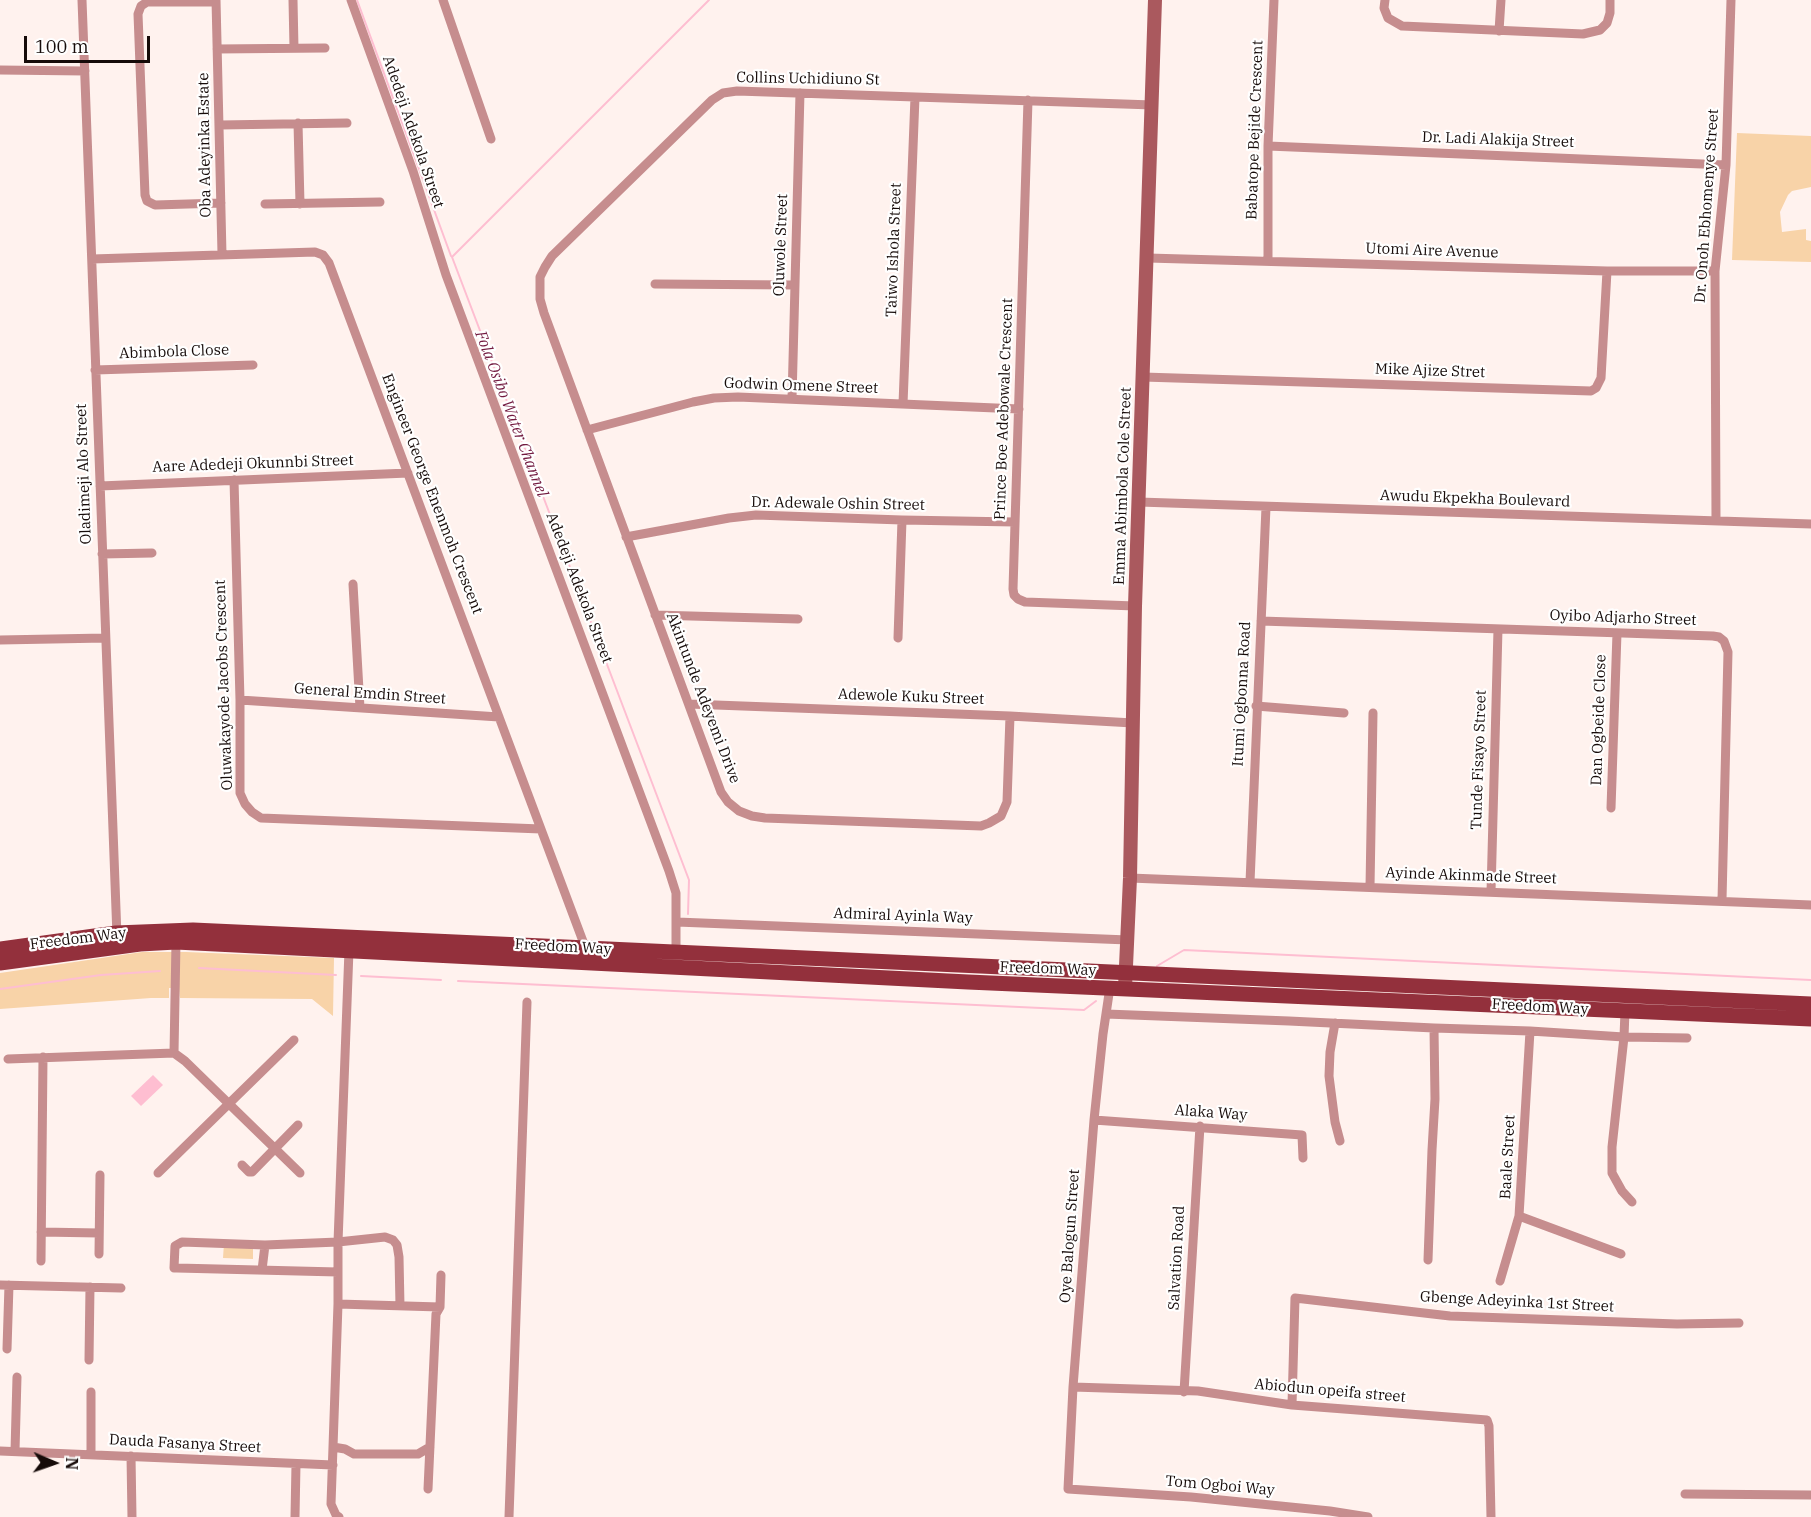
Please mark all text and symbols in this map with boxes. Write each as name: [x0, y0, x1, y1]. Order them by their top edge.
scale bar: [27, 24, 153, 62]
text: 100 m: [35, 35, 89, 58]
street label: Babatope Bejide Crescent: [1243, 40, 1267, 220]
street label: Adedeji Adekola Street: [378, 53, 448, 211]
street label: Collins Uchidiuno St: [736, 69, 880, 89]
street label: Oba Adeyinka Estate: [195, 72, 215, 218]
street label: Dr. Onoh Ebhomenye Street: [1691, 108, 1723, 304]
street label: Dr. Ladi Alakija Street: [1422, 128, 1574, 152]
street label: Taiwo Ishola Street: [883, 183, 905, 317]
street label: Oluwole Street: [770, 193, 792, 297]
street label: Utomi Aire Avenue: [1365, 240, 1499, 262]
street label: Prince Boe Adebowale Crescent: [991, 298, 1017, 520]
water label: Fola Osibo Water Channel: [470, 328, 552, 500]
street label: Abimbola Close: [119, 341, 229, 363]
street label: Mike Ajize Stret: [1374, 360, 1486, 382]
street label: Engineer George Enenmoh Crescent: [378, 371, 486, 617]
street label: Godwin Omene Street: [724, 374, 878, 398]
street label: Emma Abimbola Cole Street: [1111, 387, 1135, 585]
street label: Oladimeji Alo Street: [73, 403, 95, 545]
street label: Aare Adedeji Okunnbi Street: [152, 451, 354, 477]
street label: Awudu Ekpekha Boulevard: [1380, 487, 1570, 511]
street label: Dr. Adewale Oshin Street: [751, 493, 925, 515]
street label: Adedeji Adekola Street: [542, 510, 616, 666]
street label: Oluwakayode Jacobs Crescent: [211, 579, 237, 791]
street label: Oyibo Adjarho Street: [1549, 606, 1697, 630]
street label: Akintunde Adeyemi Drive: [662, 610, 744, 786]
street label: Itumi Ogbonna Road: [1229, 621, 1255, 767]
street label: Dan Ogbeide Close: [1588, 654, 1610, 786]
street label: General Emdin Street: [293, 680, 447, 708]
street label: Adewole Kuku Street: [838, 685, 984, 709]
street label: Tunde Fisayo Street: [1468, 690, 1490, 830]
street label: Ayinde Akinmade Street: [1385, 864, 1557, 888]
street label: Admiral Ayinla Way: [833, 905, 973, 927]
street label: Freedom Way: [29, 924, 127, 954]
street label: Freedom Way: [514, 935, 612, 959]
street label: Freedom Way: [999, 958, 1097, 980]
street label: Freedom Way: [1491, 995, 1589, 1019]
street label: Alaka Way: [1174, 1101, 1248, 1125]
street label: Baale Street: [1497, 1114, 1519, 1200]
street label: Oye Balogun Street: [1056, 1168, 1084, 1304]
street label: Salvation Road: [1165, 1205, 1189, 1311]
street label: Gbenge Adeyinka 1st Street: [1419, 1288, 1615, 1316]
street label: Abiodun opeifa street: [1254, 1375, 1406, 1407]
street label: Dauda Fasanya Street: [108, 1431, 262, 1457]
north arrow: [24, 1433, 84, 1493]
text: N: [62, 1457, 82, 1470]
street label: Tom Ogboi Way: [1165, 1472, 1275, 1500]

